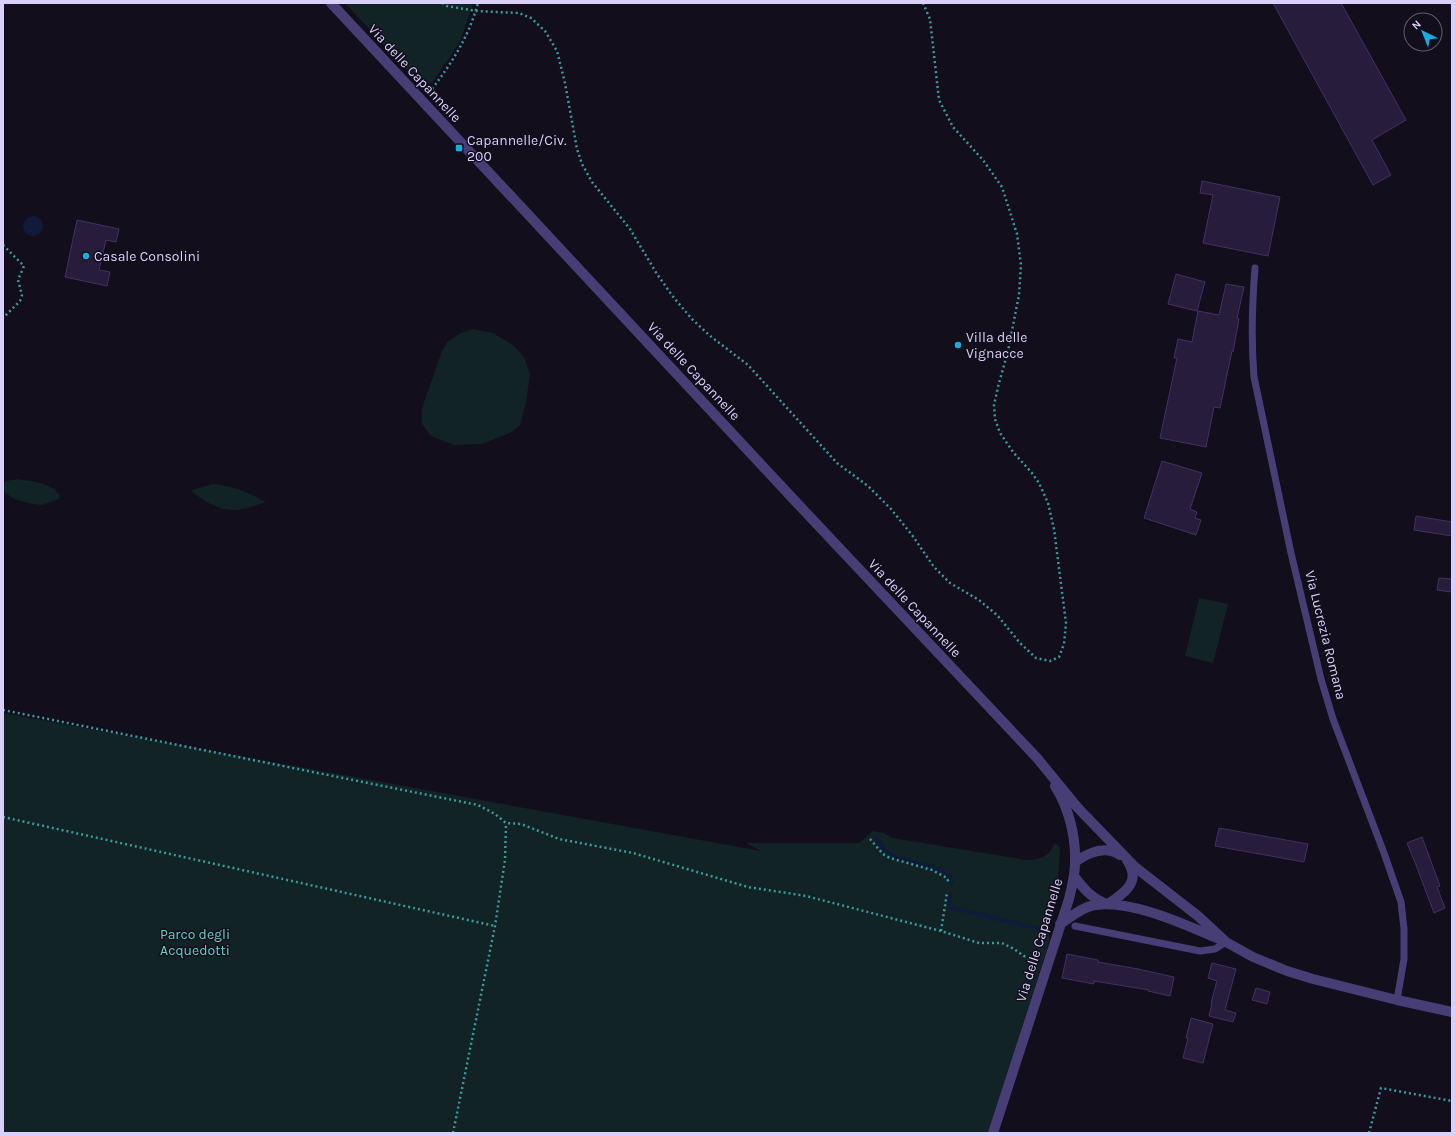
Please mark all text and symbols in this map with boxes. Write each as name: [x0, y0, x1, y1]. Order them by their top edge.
north arrow: [1403, 12, 1443, 52]
text: N: [1409, 18, 1424, 32]
street label: Via delle Capannelle: [365, 21, 465, 126]
place label: Capannelle/Civ. 200: [467, 132, 567, 165]
marker: Capannelle/Civ. 200: [454, 143, 464, 153]
place label: Casale Consolini: [94, 248, 200, 265]
marker: Casale Consolini: [81, 251, 91, 261]
street label: Via delle Capannelle: [644, 319, 744, 424]
place label: Villa delle Vignacce: [966, 329, 1027, 362]
marker: Villa delle Vignacce: [953, 340, 963, 350]
street label: Via delle Capannelle: [865, 556, 965, 661]
street label: Via Lucrezia Romana: [1301, 569, 1350, 702]
street label: Via delle Capannelle: [1013, 876, 1066, 1004]
park label: Parco degli Acquedotti: [160, 926, 230, 959]

